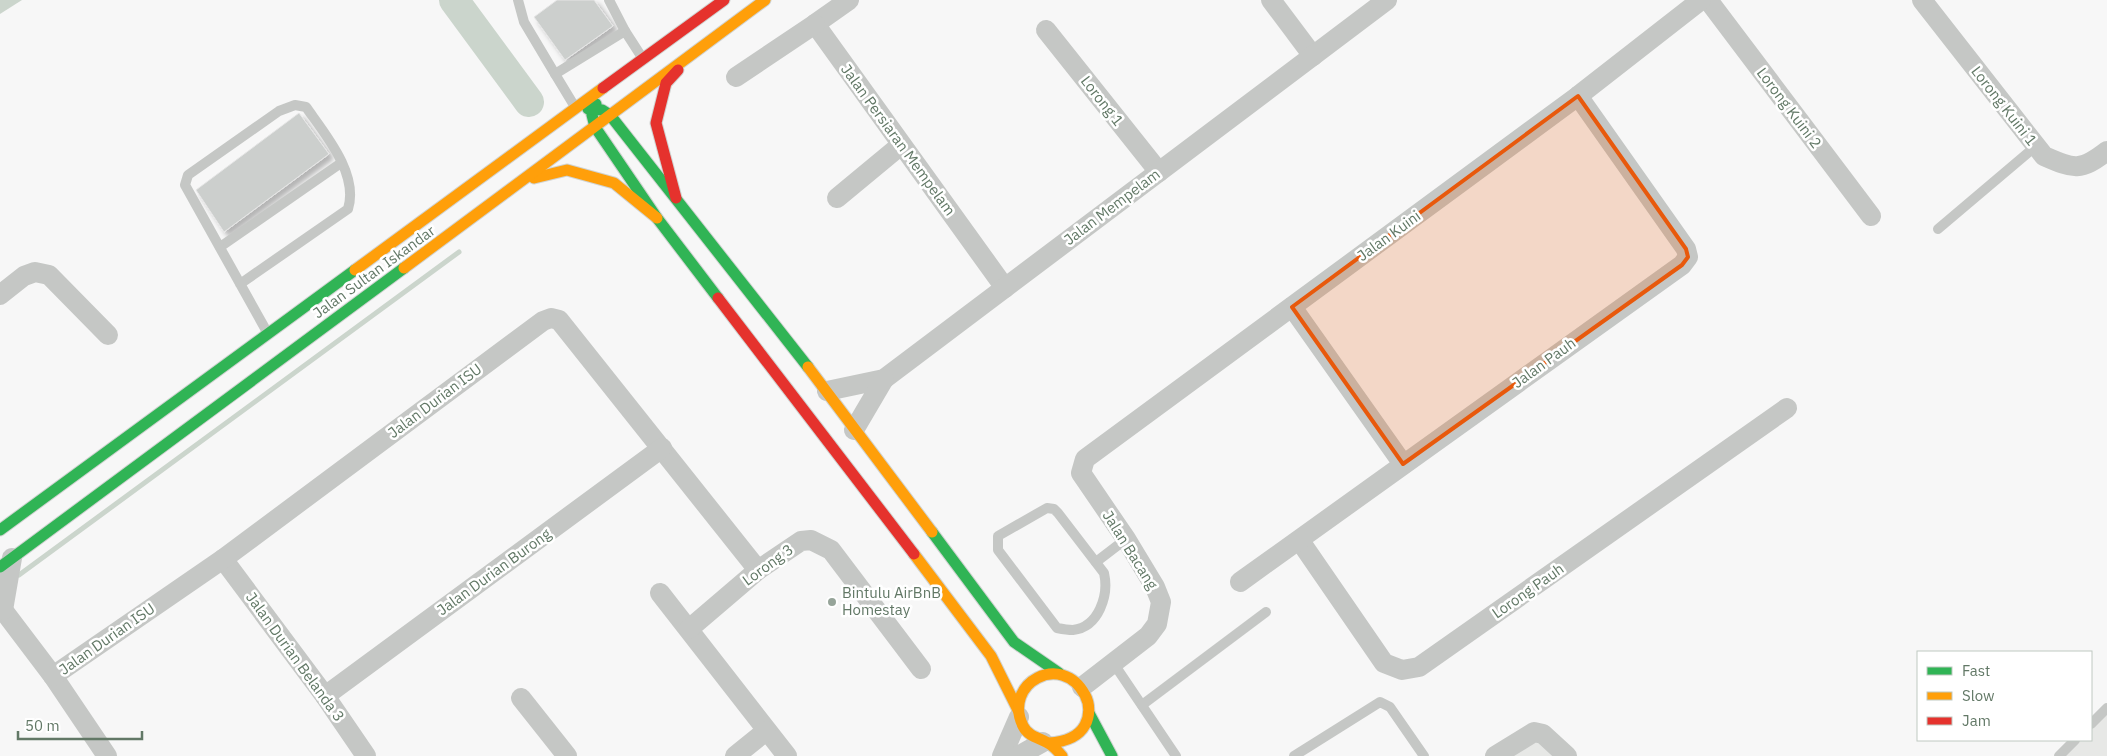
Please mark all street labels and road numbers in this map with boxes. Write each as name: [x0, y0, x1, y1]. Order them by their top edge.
street label: Jalan Persiaran Mempelam: [837, 60, 960, 219]
street label: Lorong Kuini 1: [1967, 62, 2041, 149]
street label: Lorong Kuini 2: [1753, 64, 1826, 152]
street label: Lorong 1: [1077, 72, 1128, 130]
street label: Jalan Mempelam: [1060, 164, 1164, 249]
street label: Jalan Kuini: [1353, 206, 1424, 265]
street label: Jalan Sultan Iskandar: [309, 221, 439, 322]
street label: Jalan Pauh: [1508, 333, 1579, 392]
street label: Jalan Durian ISU: [384, 359, 485, 442]
street label: Jalan Bacang: [1099, 507, 1162, 593]
street label: Jalan Durian Burong: [433, 524, 554, 619]
street label: Lorong 3: [738, 540, 797, 589]
street label: Lorong Pauh: [1488, 559, 1567, 622]
street label: Jalan Durian Belanda 3: [242, 588, 349, 725]
street label: Jalan Durian ISU: [55, 599, 158, 679]

